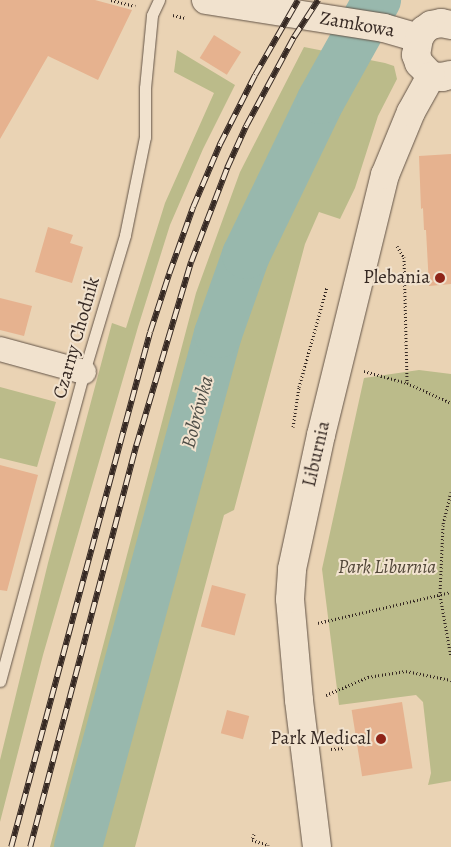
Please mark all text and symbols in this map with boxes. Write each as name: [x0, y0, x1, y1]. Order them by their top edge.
street label: Zamkowa: [318, 7, 396, 43]
place label: Plebania: [363, 267, 430, 289]
marker: Plebania: [434, 272, 446, 284]
street label: Czarny Chodnik: [49, 274, 105, 402]
water label: Bobrówka: [176, 373, 218, 451]
street label: Liburnia: [298, 419, 336, 489]
park label: Park Liburnia: [338, 557, 436, 579]
place label: Park Medical: [270, 728, 371, 750]
marker: Park Medical: [375, 733, 387, 745]

